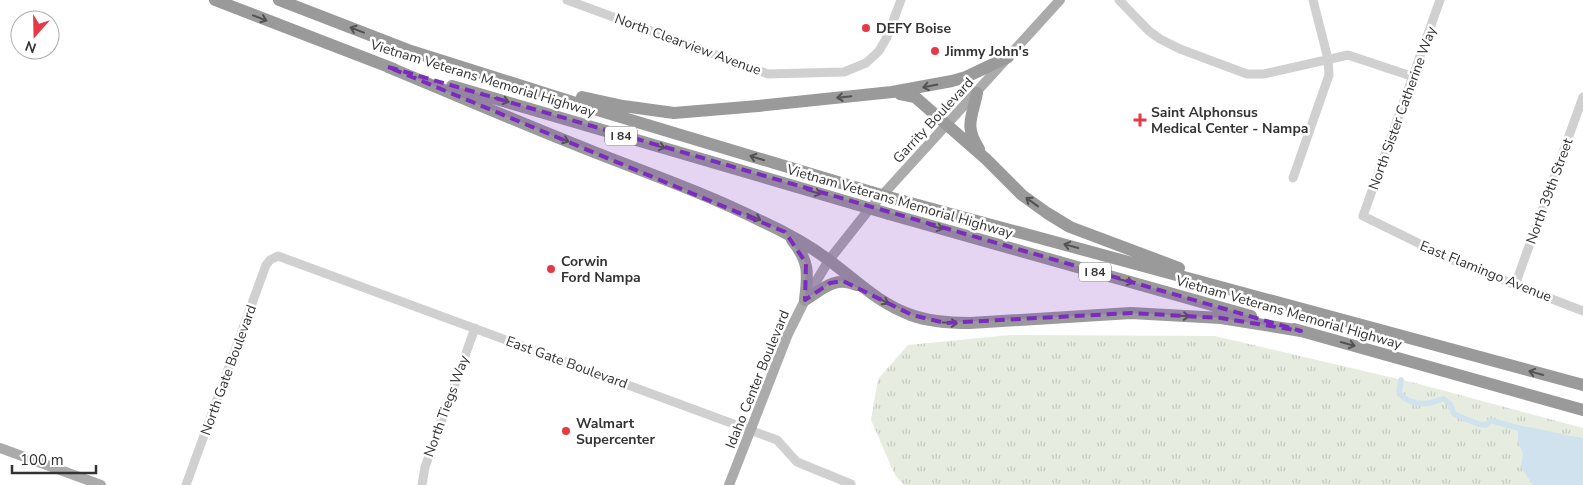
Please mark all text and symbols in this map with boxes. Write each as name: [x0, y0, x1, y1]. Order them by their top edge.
street label: North Clearview Avenue: [612, 9, 764, 80]
north arrow: [10, 10, 60, 60]
one-way arrow: [253, 14, 268, 23]
place label: DEFY Boise: [876, 19, 951, 38]
marker: DEFY Boise: [860, 22, 872, 34]
street label: North Sister Catherine Way: [1364, 23, 1441, 193]
one-way arrow: [349, 25, 365, 34]
street label: Vietnam Veterans Memorial Highway: [367, 35, 598, 122]
text: N: [23, 36, 39, 57]
place label: Jimmy John's: [944, 42, 1029, 61]
marker: Jimmy John's: [929, 45, 941, 57]
street label: Garrity Boulevard: [889, 73, 978, 167]
one-way arrow: [922, 81, 938, 91]
one-way arrow: [836, 92, 852, 102]
one-way arrow: [493, 96, 509, 106]
place label: Saint Alphonsus Medical Center - Nampa: [1151, 103, 1308, 138]
marker: Saint Alphonsus Medical Center - Nampa: [1133, 113, 1147, 127]
road number: I 84: [605, 126, 637, 146]
one-way arrow: [554, 135, 569, 144]
street label: North 39th Street: [1521, 135, 1577, 247]
one-way arrow: [649, 142, 665, 152]
one-way arrow: [750, 153, 766, 163]
street label: Vietnam Veterans Memorial Highway: [784, 160, 1016, 243]
one-way arrow: [805, 188, 821, 198]
one-way arrow: [1025, 197, 1039, 207]
one-way arrow: [746, 213, 761, 223]
one-way arrow: [928, 223, 944, 232]
street label: East Flamingo Avenue: [1417, 236, 1554, 307]
one-way arrow: [1064, 241, 1080, 251]
place label: Corwin Ford Nampa: [561, 252, 641, 287]
road number: I 84: [1079, 262, 1111, 282]
marker: Corwin Ford Nampa: [545, 263, 557, 275]
street label: Vietnam Veterans Memorial Highway: [1173, 271, 1405, 354]
one-way arrow: [1118, 277, 1134, 286]
one-way arrow: [874, 296, 889, 305]
street label: North Gate Boulevard: [196, 302, 261, 438]
street label: Idaho Center Boulevard: [721, 307, 794, 451]
one-way arrow: [1174, 311, 1190, 320]
one-way arrow: [942, 318, 958, 327]
street label: East Gate Boulevard: [503, 332, 630, 393]
one-way arrow: [1340, 340, 1356, 349]
street label: North Tiegs Way: [419, 352, 474, 460]
one-way arrow: [1528, 367, 1544, 377]
place label: Walmart Supercenter: [576, 414, 655, 449]
marker: Walmart Supercenter: [560, 425, 572, 437]
scale bar: [12, 442, 96, 474]
text: 100 m: [20, 450, 64, 470]

